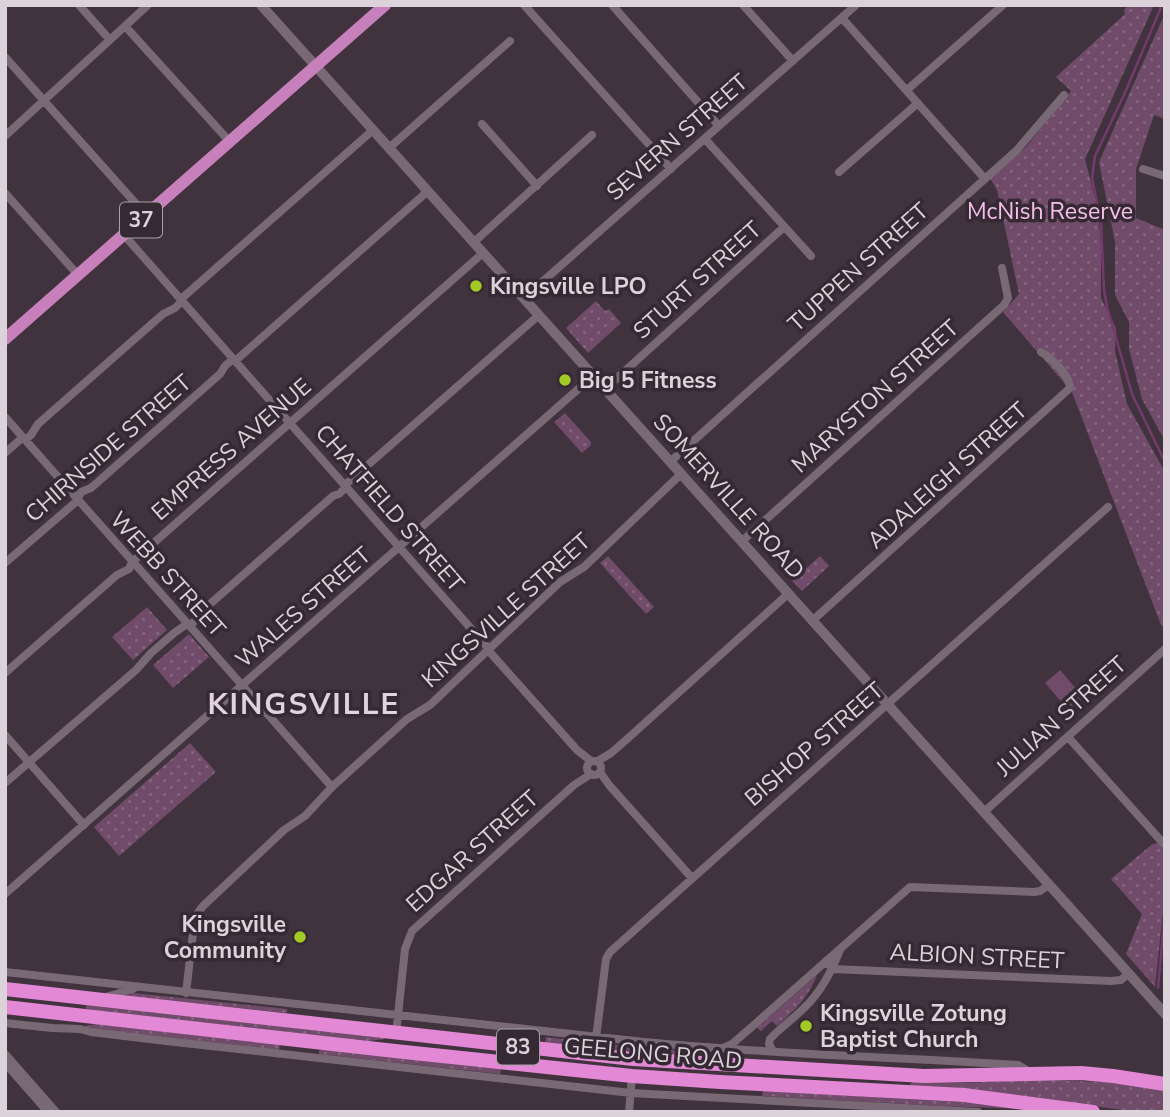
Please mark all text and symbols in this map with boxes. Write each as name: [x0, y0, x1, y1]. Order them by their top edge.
street label: SEVERN STREET: [600, 67, 755, 208]
street label: TUPPEN STREET: [781, 196, 935, 339]
park label: McNish Reserve: [967, 196, 1133, 227]
road number: 37: [120, 202, 162, 238]
street label: STURT STREET: [627, 214, 768, 346]
place label: Kingsville LPO: [490, 271, 647, 302]
marker: Kingsville LPO: [468, 278, 484, 294]
street label: MARYSTON STREET: [785, 313, 966, 480]
place label: Big 5 Fitness: [579, 365, 717, 396]
street label: CHIRNSIDE STREET: [18, 367, 198, 529]
street label: EMPRESS AVENUE: [145, 371, 318, 527]
marker: Big 5 Fitness: [557, 372, 573, 388]
street label: ADALEIGH STREET: [861, 395, 1034, 556]
street label: SOMERVILLE ROAD: [646, 407, 811, 586]
street label: CHATFIELD STREET: [308, 418, 471, 599]
street label: WEBB STREET: [103, 505, 232, 644]
street label: KINGSVILLE STREET: [415, 526, 598, 695]
street label: WALES STREET: [229, 540, 378, 675]
street label: JULIAN STREET: [989, 649, 1133, 784]
street label: BISHOP STREET: [738, 675, 890, 813]
district label: KINGSVILLE: [208, 684, 400, 725]
street label: EDGAR STREET: [399, 783, 545, 919]
place label: Kingsville Community: [164, 909, 287, 966]
marker: Kingsville Community: [292, 929, 308, 945]
street label: ALBION STREET: [889, 936, 1065, 977]
place label: Kingsville Zotung Baptist Church: [820, 998, 1007, 1055]
marker: Kingsville Zotung Baptist Church: [798, 1018, 814, 1034]
road number: 83: [497, 1030, 539, 1064]
street label: GEELONG ROAD: [562, 1030, 743, 1077]

